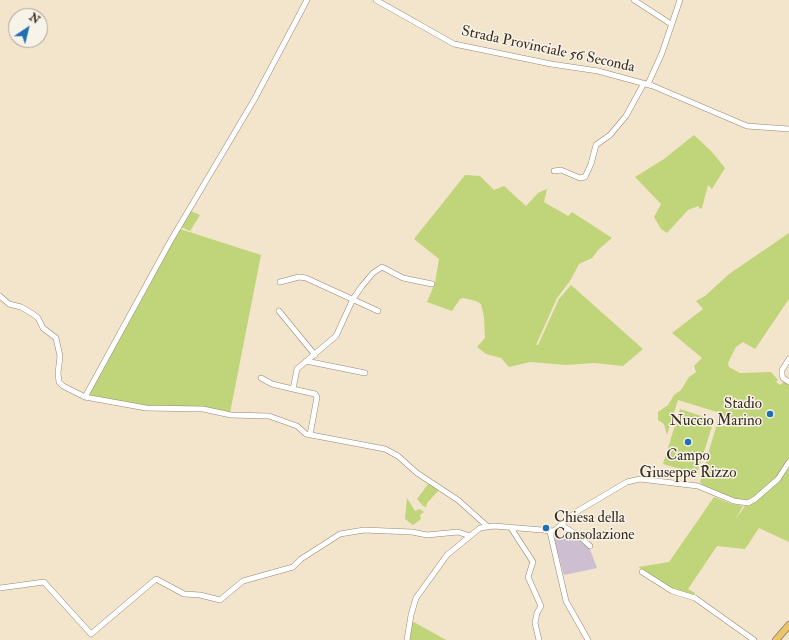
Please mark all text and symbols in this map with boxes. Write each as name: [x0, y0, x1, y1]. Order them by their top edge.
north arrow: [8, 8, 48, 48]
text: N: [27, 10, 42, 27]
street label: Strada Provinciale 56 Seconda: [460, 23, 636, 77]
place label: Stadio Nuccio Marino: [670, 396, 762, 431]
marker: Stadio Nuccio Marino: [765, 409, 775, 419]
marker: Campo Giuseppe Rizzo: [683, 437, 693, 447]
place label: Campo Giuseppe Rizzo: [640, 448, 736, 483]
place label: Chiesa della Consolazione: [554, 510, 635, 545]
marker: Chiesa della Consolazione: [541, 523, 551, 533]

